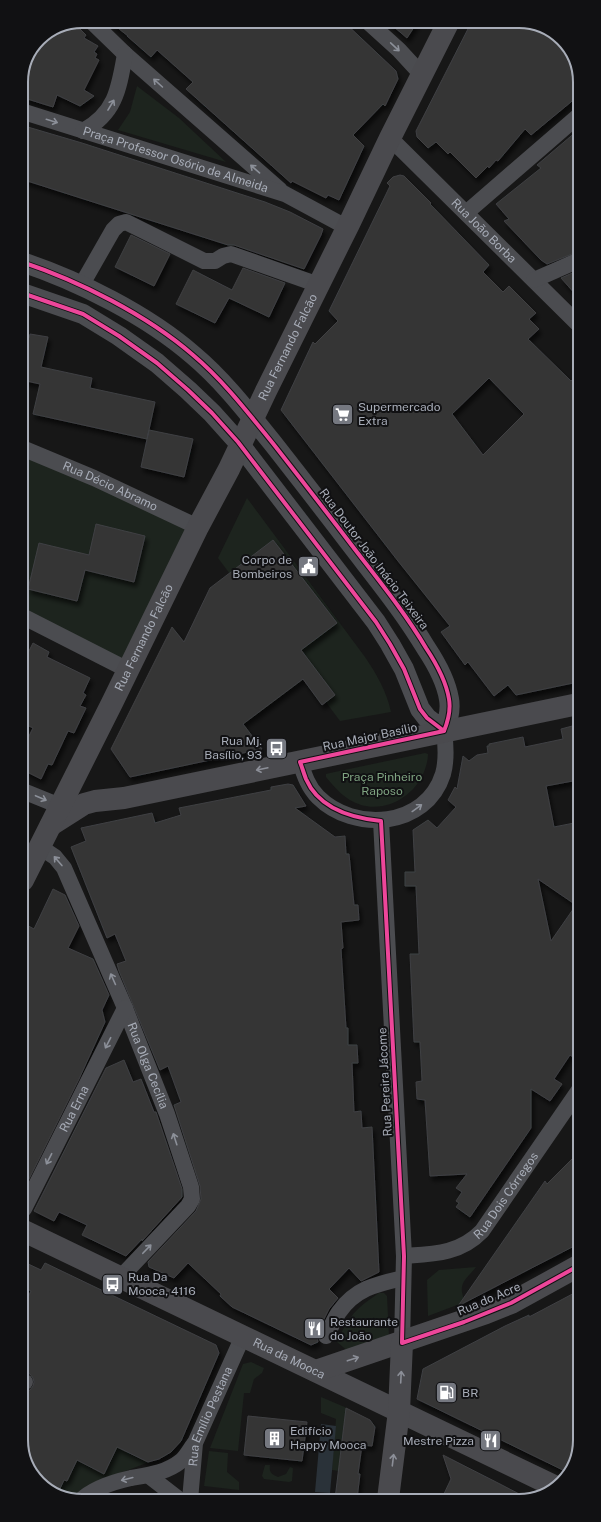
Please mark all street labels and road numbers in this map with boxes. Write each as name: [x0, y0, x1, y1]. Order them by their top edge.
street label: Praça Professor Osório de Almeida: [81, 124, 270, 195]
street label: Rua João Borba: [449, 196, 519, 266]
street label: Rua Fernando Falcão: [256, 291, 320, 403]
street label: Rua Décio Abramo: [60, 459, 160, 514]
street label: Rua Doutor João Inácio Teixeira: [316, 486, 432, 632]
street label: Rua Fernando Falcão: [112, 582, 176, 693]
street label: Rua Major Basílio: [321, 720, 419, 754]
street label: Rua Olga Cecília: [124, 1021, 171, 1111]
street label: Rua Pereira Jácome: [375, 1027, 395, 1137]
street label: Rua Erna: [57, 1083, 92, 1134]
street label: Rua Dois Córregos: [471, 1149, 541, 1242]
street label: Rua do Acre: [455, 1279, 523, 1319]
street label: Rua da Mooca: [251, 1335, 327, 1382]
street label: Rua Emílio Pestana: [186, 1364, 235, 1467]

